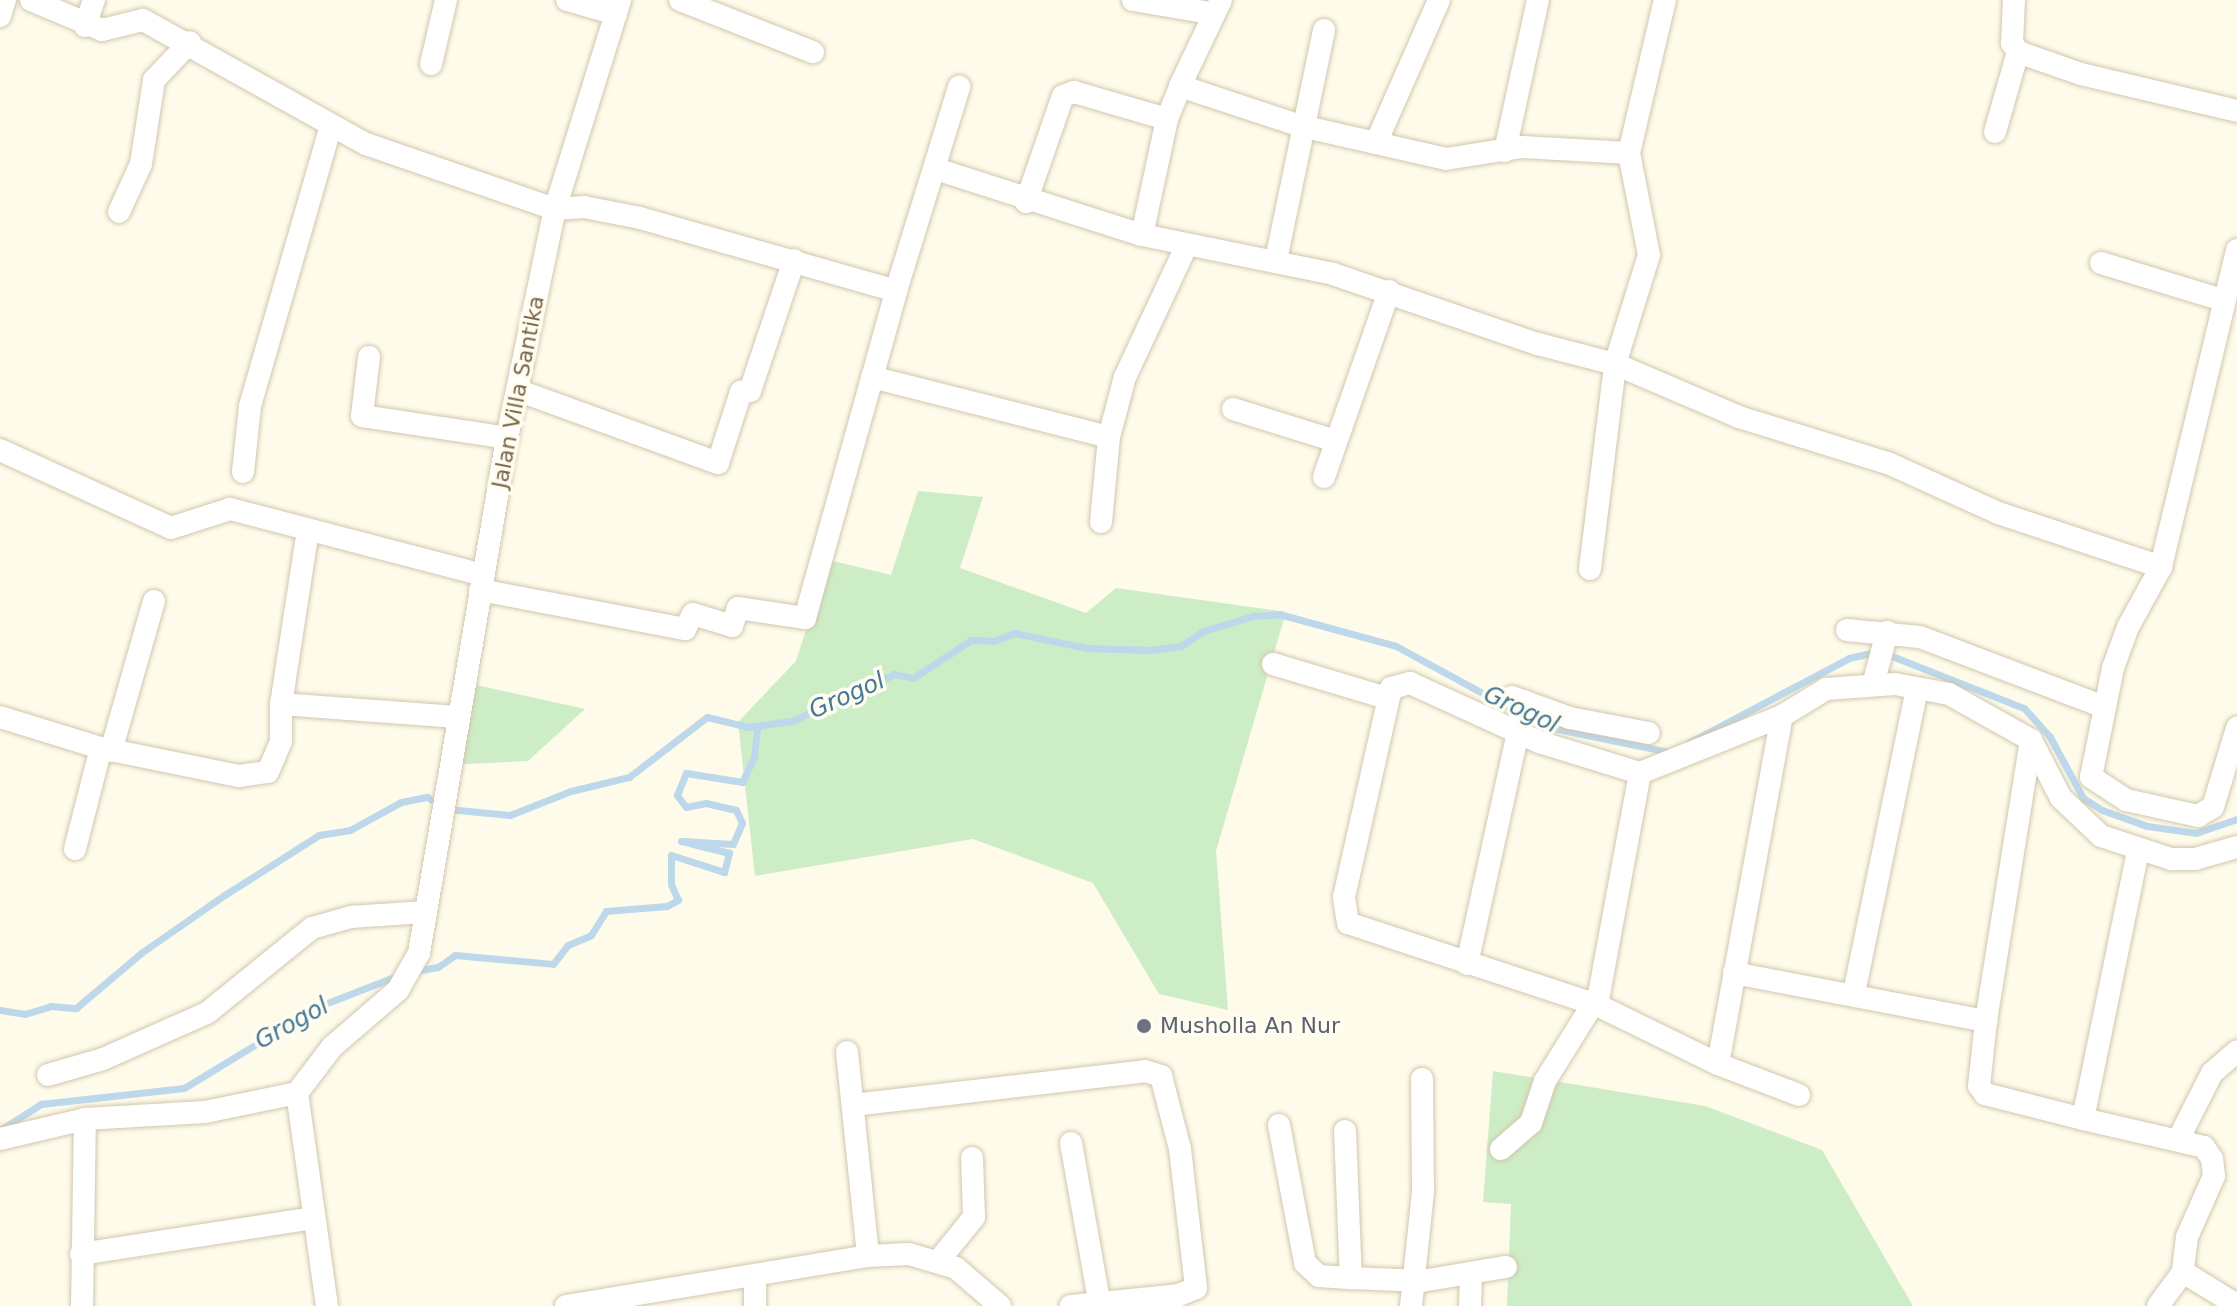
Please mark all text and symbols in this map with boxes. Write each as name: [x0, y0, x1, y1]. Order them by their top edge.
street label: Jalan Villa Santika: [486, 293, 550, 491]
water label: Grogol: [805, 667, 889, 725]
water label: Grogol: [1479, 680, 1563, 740]
water label: Grogol: [250, 992, 334, 1056]
place label: Musholla An Nur: [1160, 1013, 1340, 1039]
marker: Musholla An Nur: [1135, 1017, 1153, 1035]

